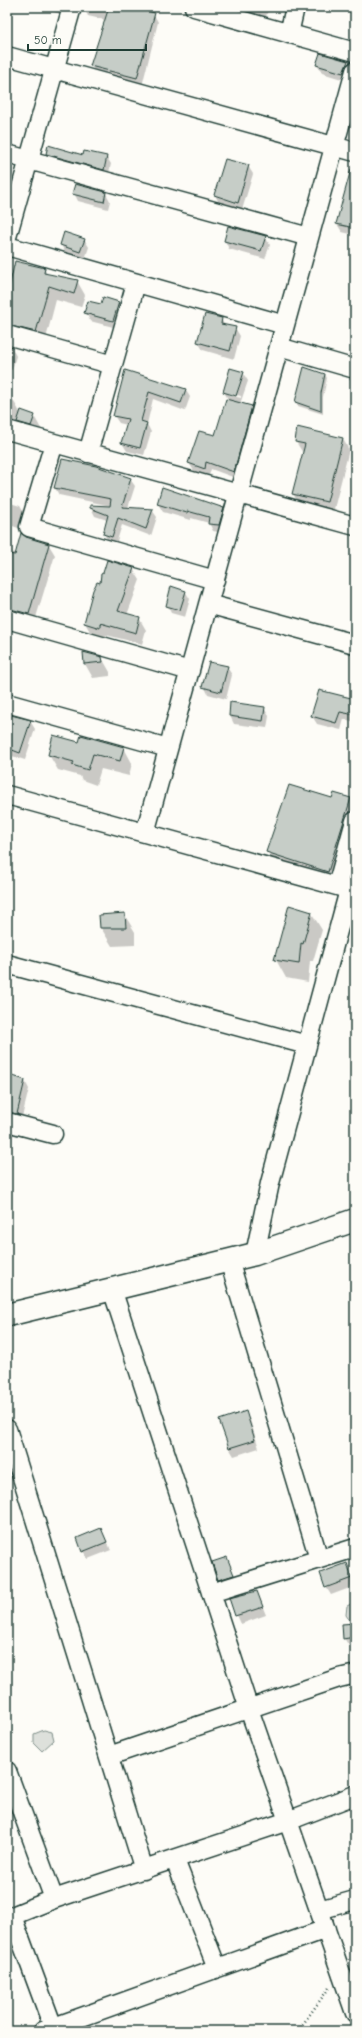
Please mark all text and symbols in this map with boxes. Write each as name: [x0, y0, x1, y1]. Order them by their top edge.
scale bar: [28, 26, 146, 52]
text: 50 m: [34, 33, 62, 47]

